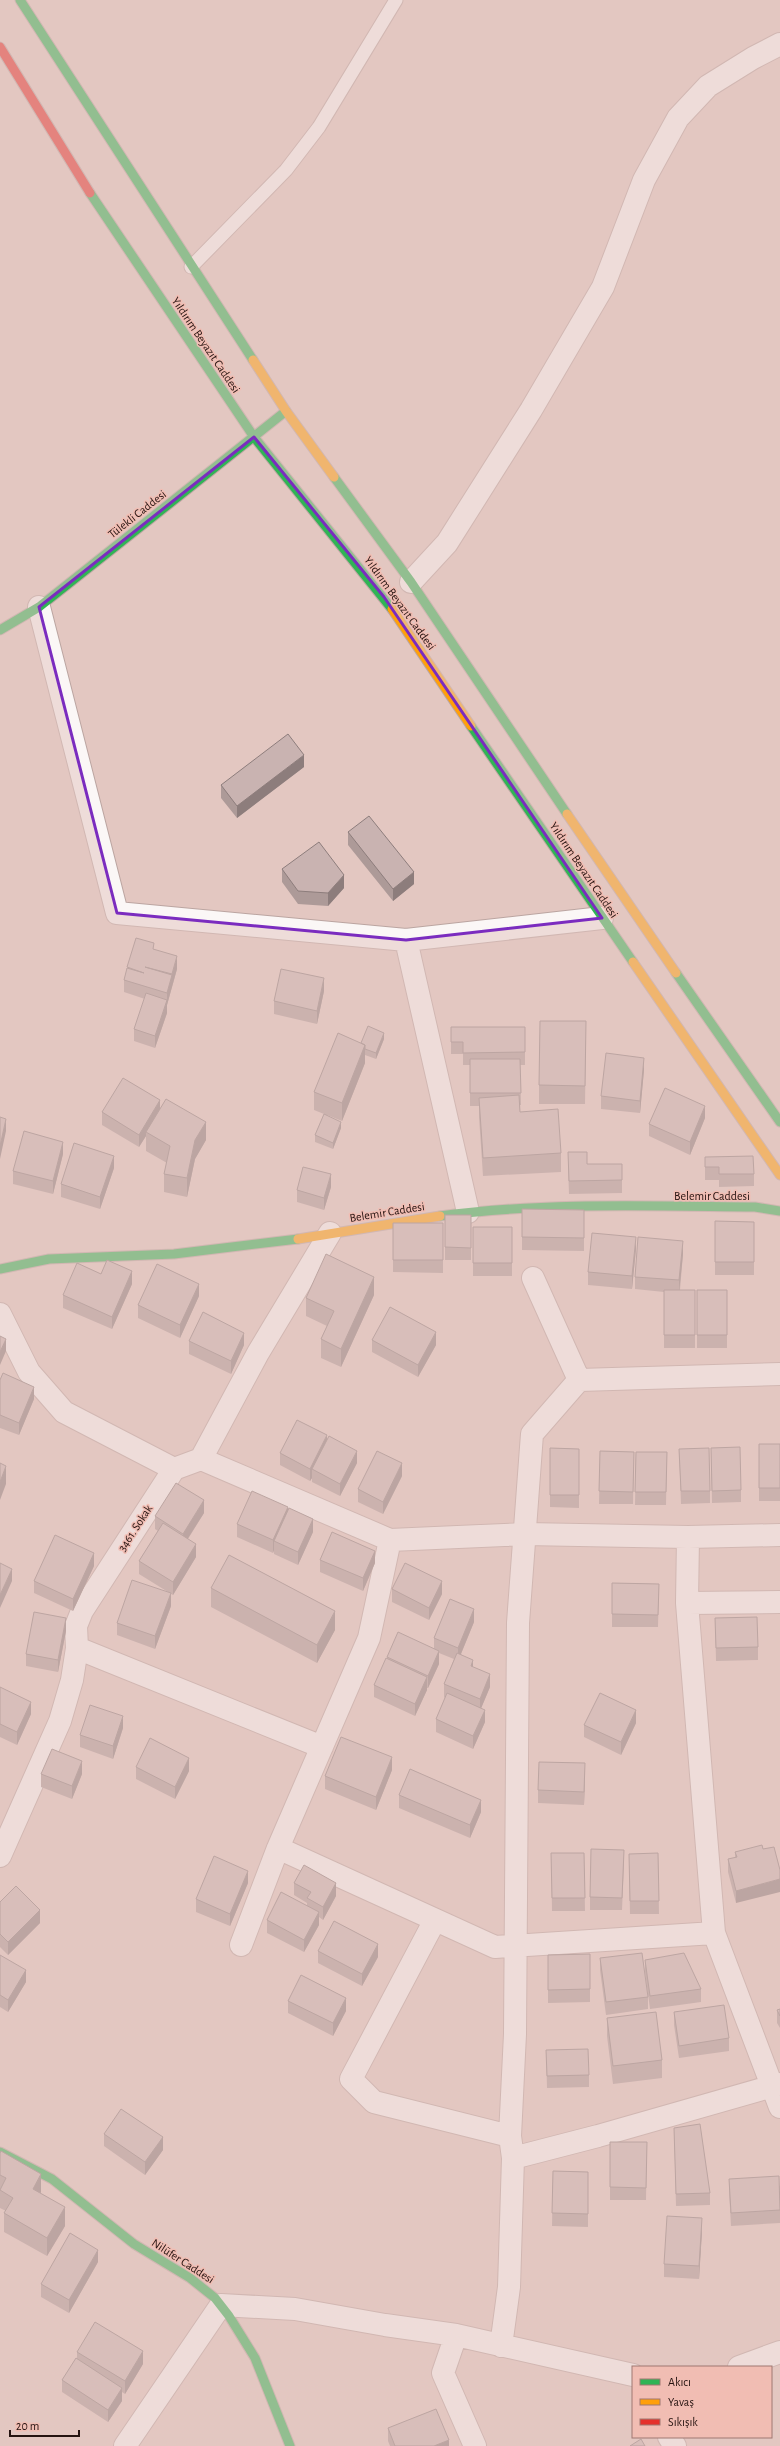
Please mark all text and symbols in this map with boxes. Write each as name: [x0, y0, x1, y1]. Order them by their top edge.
street label: Yıldırım Beyazıt Caddesi: [169, 295, 242, 396]
street label: Tülekli Caddesi: [106, 488, 168, 540]
street label: Yıldırım Beyazıt Caddesi: [361, 554, 438, 653]
street label: Yıldırım Beyazıt Caddesi: [547, 820, 620, 921]
street label: Belemir Caddesi: [674, 1190, 750, 1202]
street label: Belemir Caddesi: [349, 1200, 425, 1224]
street label: 3461. Sokak: [116, 1502, 155, 1553]
street label: Nilüfer Caddesi: [150, 2236, 216, 2286]
legend: [632, 2366, 772, 2438]
text: Akıcı: [668, 2376, 691, 2388]
text: Yavaş: [668, 2396, 694, 2408]
scale bar: [10, 2412, 79, 2438]
text: Sıkışık: [668, 2416, 698, 2428]
text: 20 m: [16, 2420, 39, 2432]

